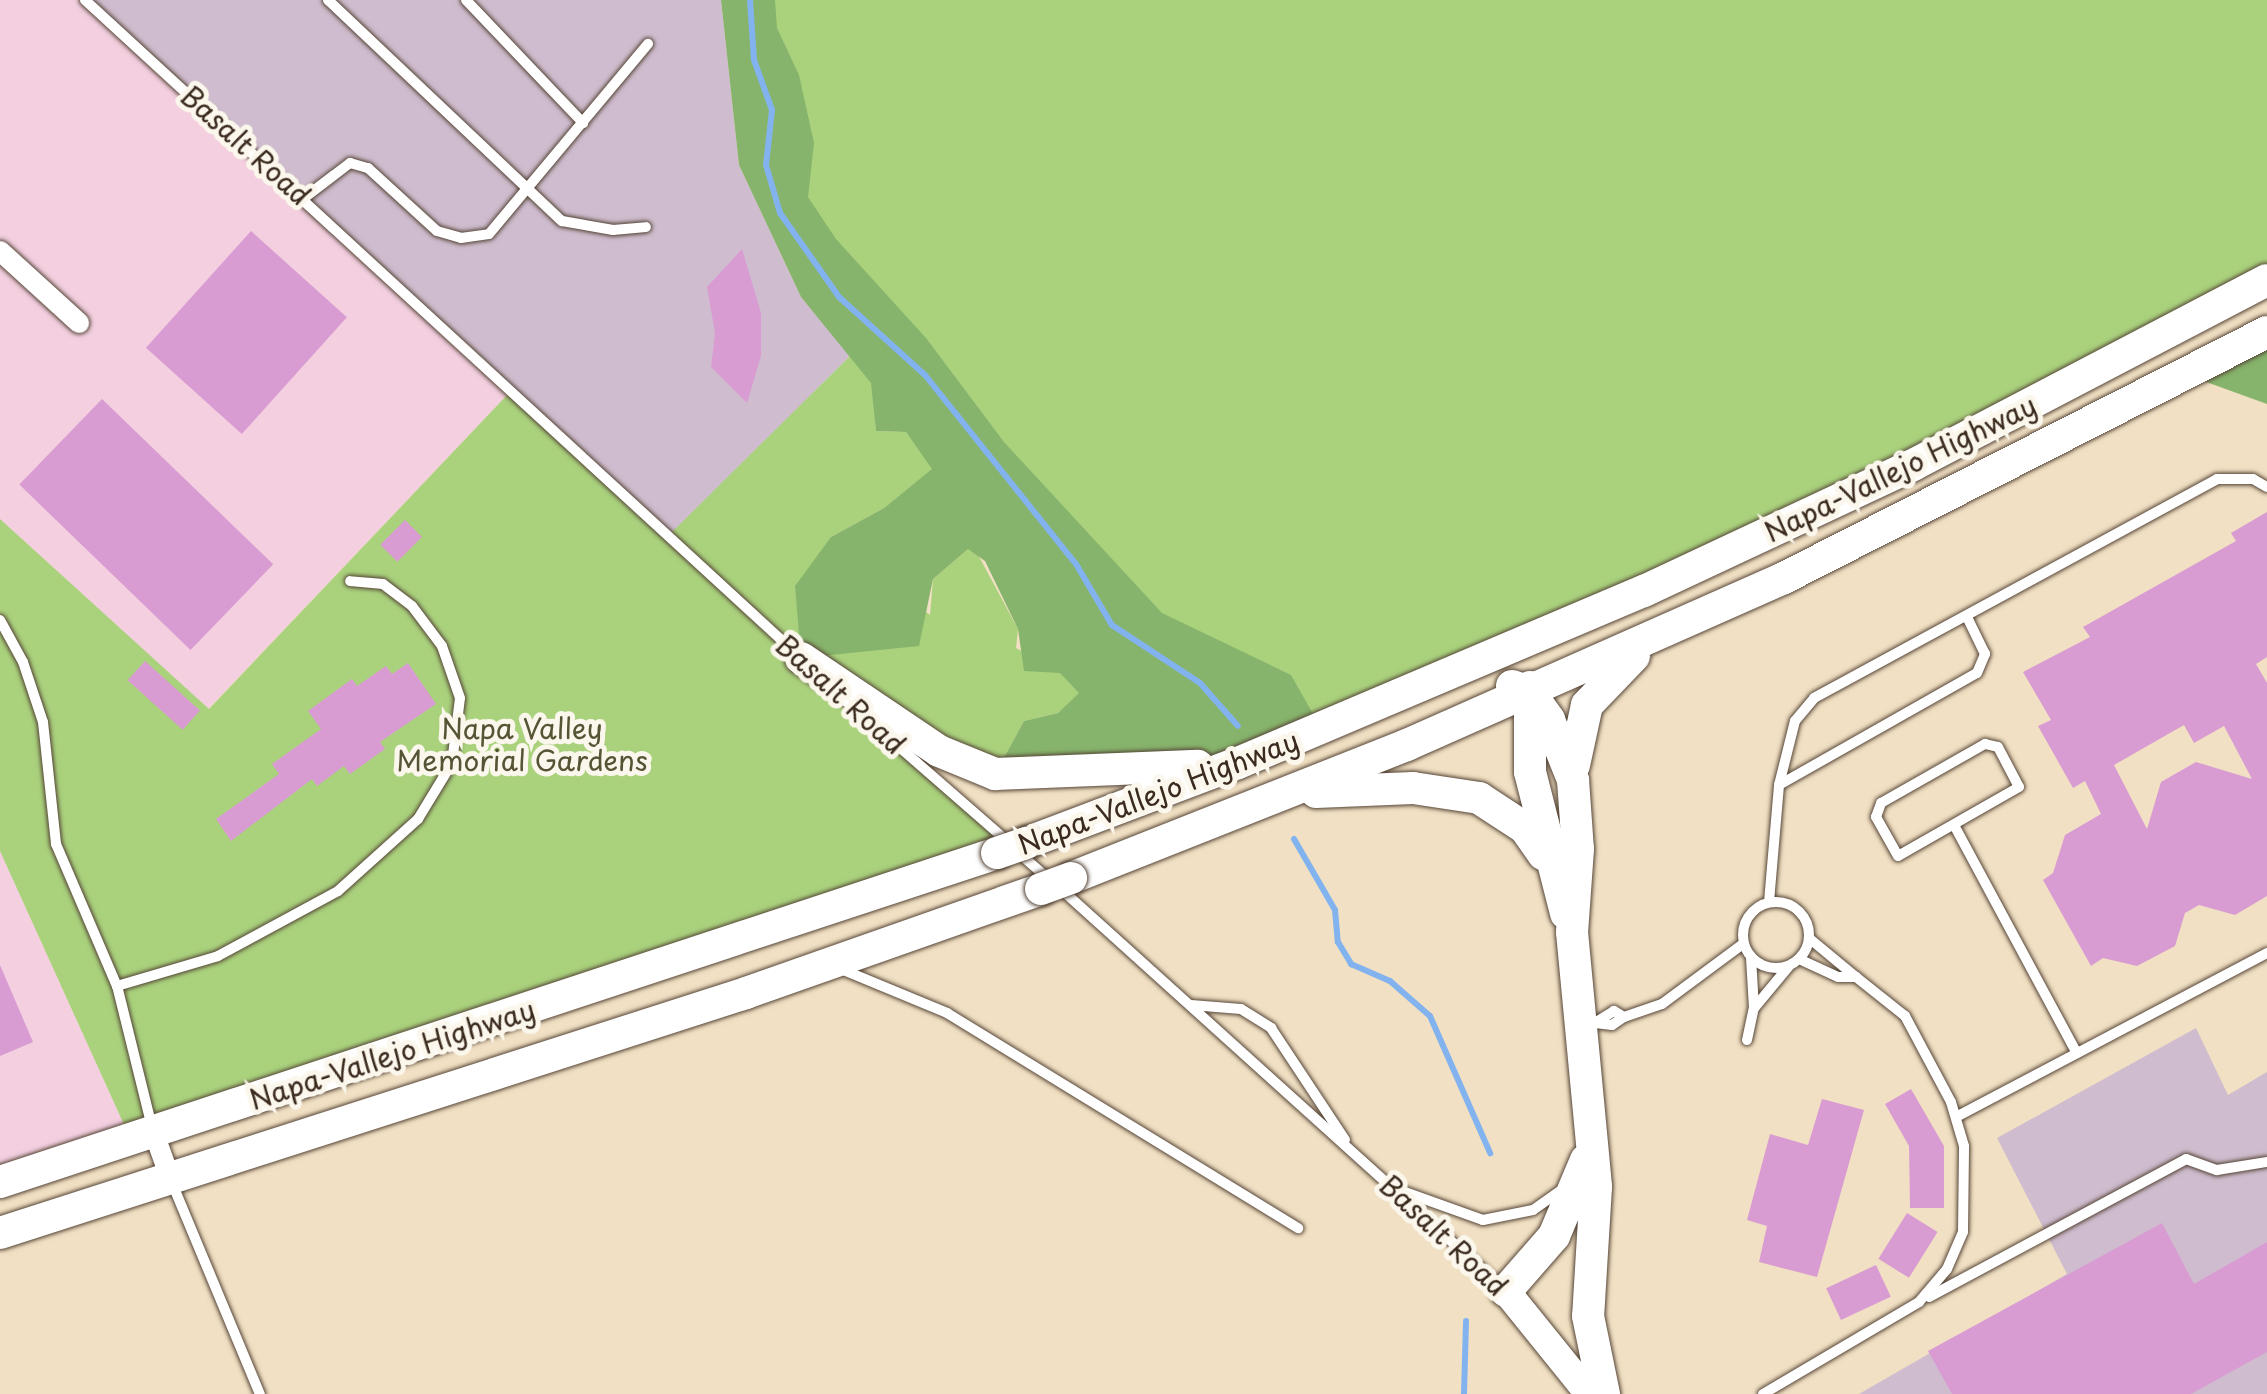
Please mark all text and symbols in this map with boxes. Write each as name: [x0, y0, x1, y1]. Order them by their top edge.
street label: Basalt Road: [174, 78, 318, 212]
street label: Napa-Vallejo Highway: [1759, 388, 2041, 548]
street label: Basalt Road: [769, 627, 913, 761]
park label: Napa Valley Memorial Gardens: [397, 711, 647, 777]
street label: Napa-Vallejo Highway: [1013, 723, 1303, 861]
street label: Napa-Vallejo Highway: [245, 992, 539, 1116]
street label: Basalt Road: [1373, 1167, 1515, 1303]

